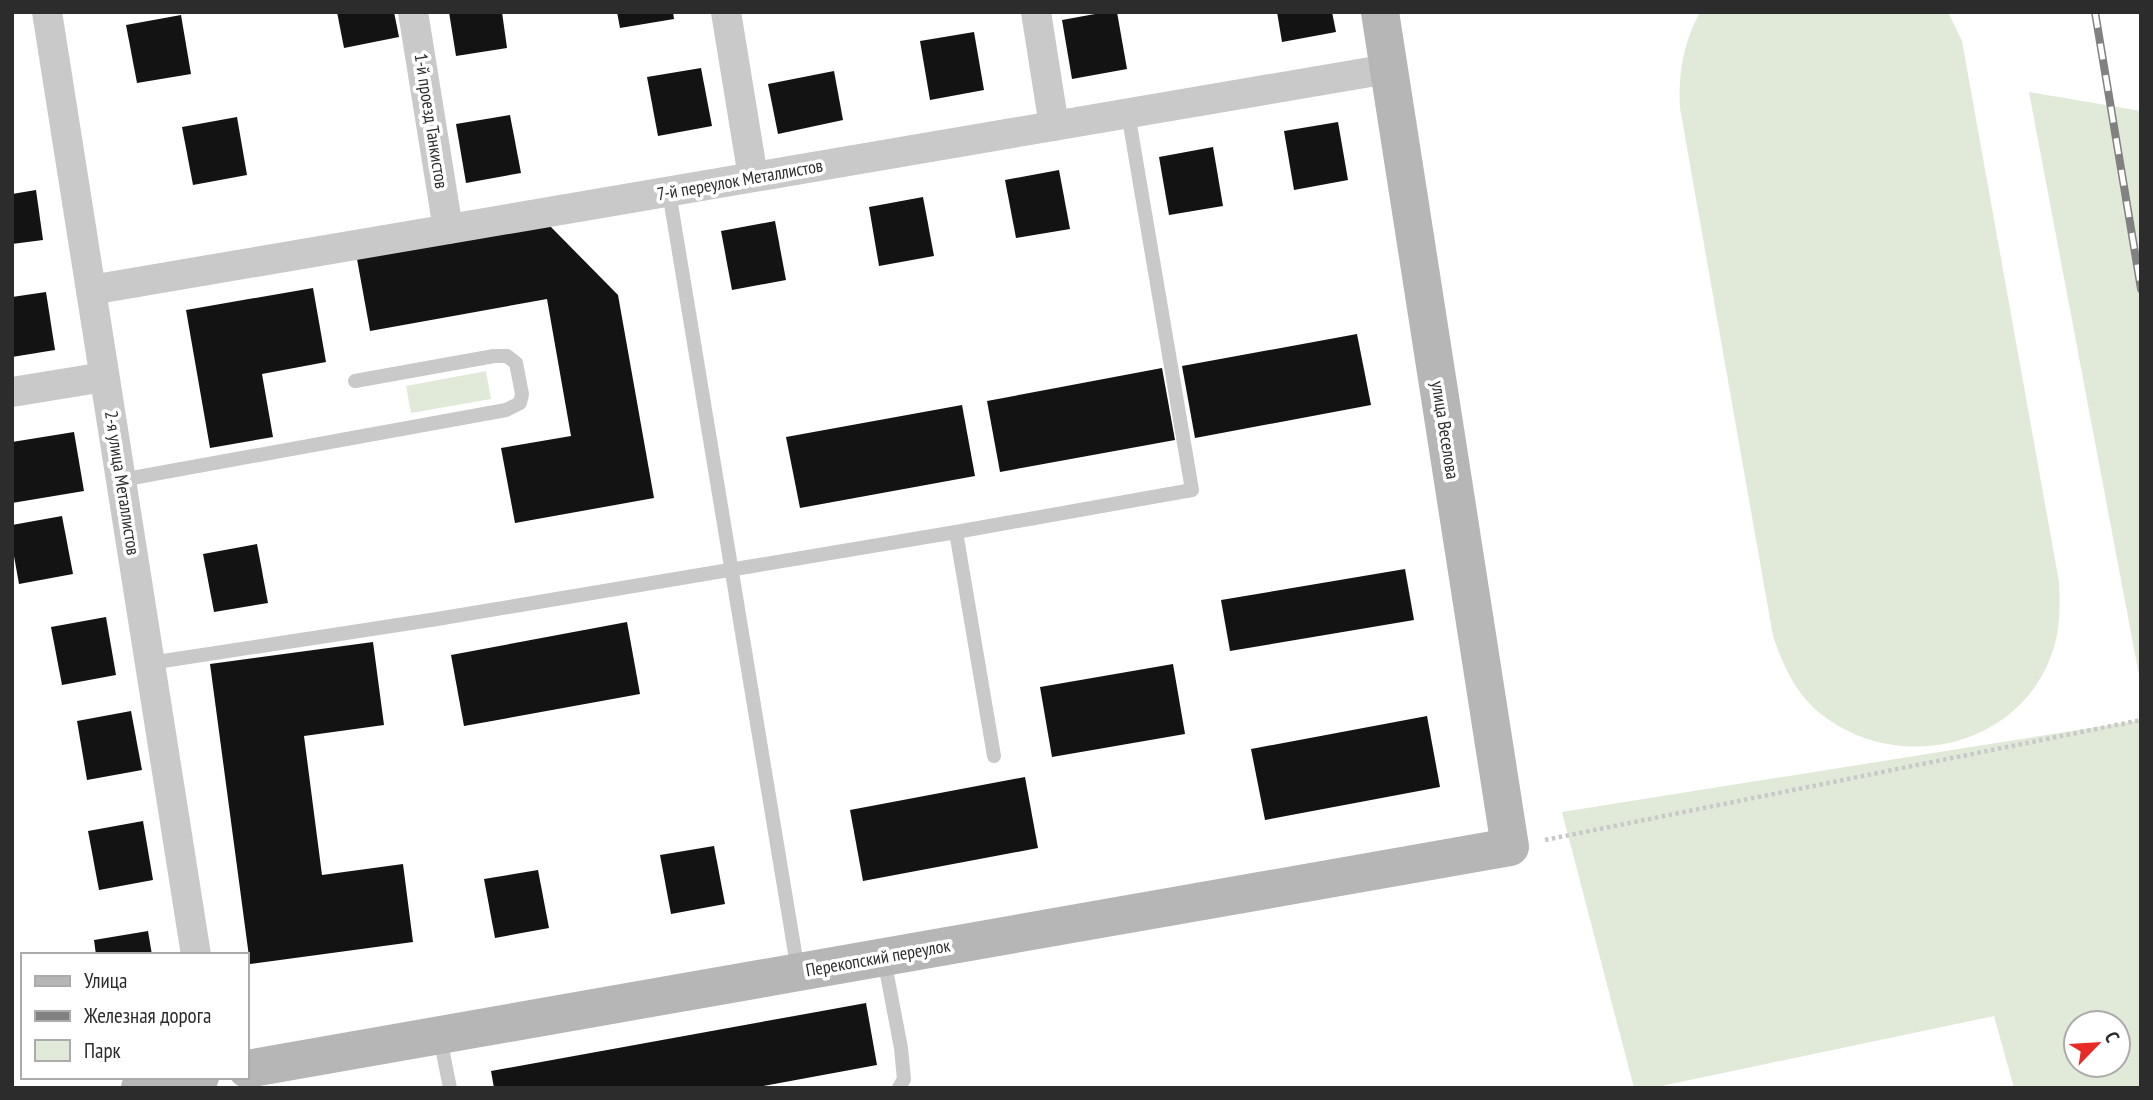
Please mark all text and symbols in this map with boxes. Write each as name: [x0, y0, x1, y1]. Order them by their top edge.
street label: 1-й проезд Танкистов: [409, 52, 454, 190]
street label: 7-й переулок Металлистов: [655, 154, 825, 205]
street label: улица Веселова: [1426, 379, 1465, 481]
street label: 2-я улица Металлистов: [100, 409, 145, 557]
street label: Перекопский переулок: [804, 933, 952, 982]
legend: [21, 953, 248, 1079]
text: Улица: [84, 967, 127, 994]
text: Железная дорога: [83, 1002, 211, 1029]
north arrow: [2062, 1009, 2132, 1079]
text: С: [2100, 1028, 2125, 1046]
text: Парк: [84, 1037, 121, 1064]

